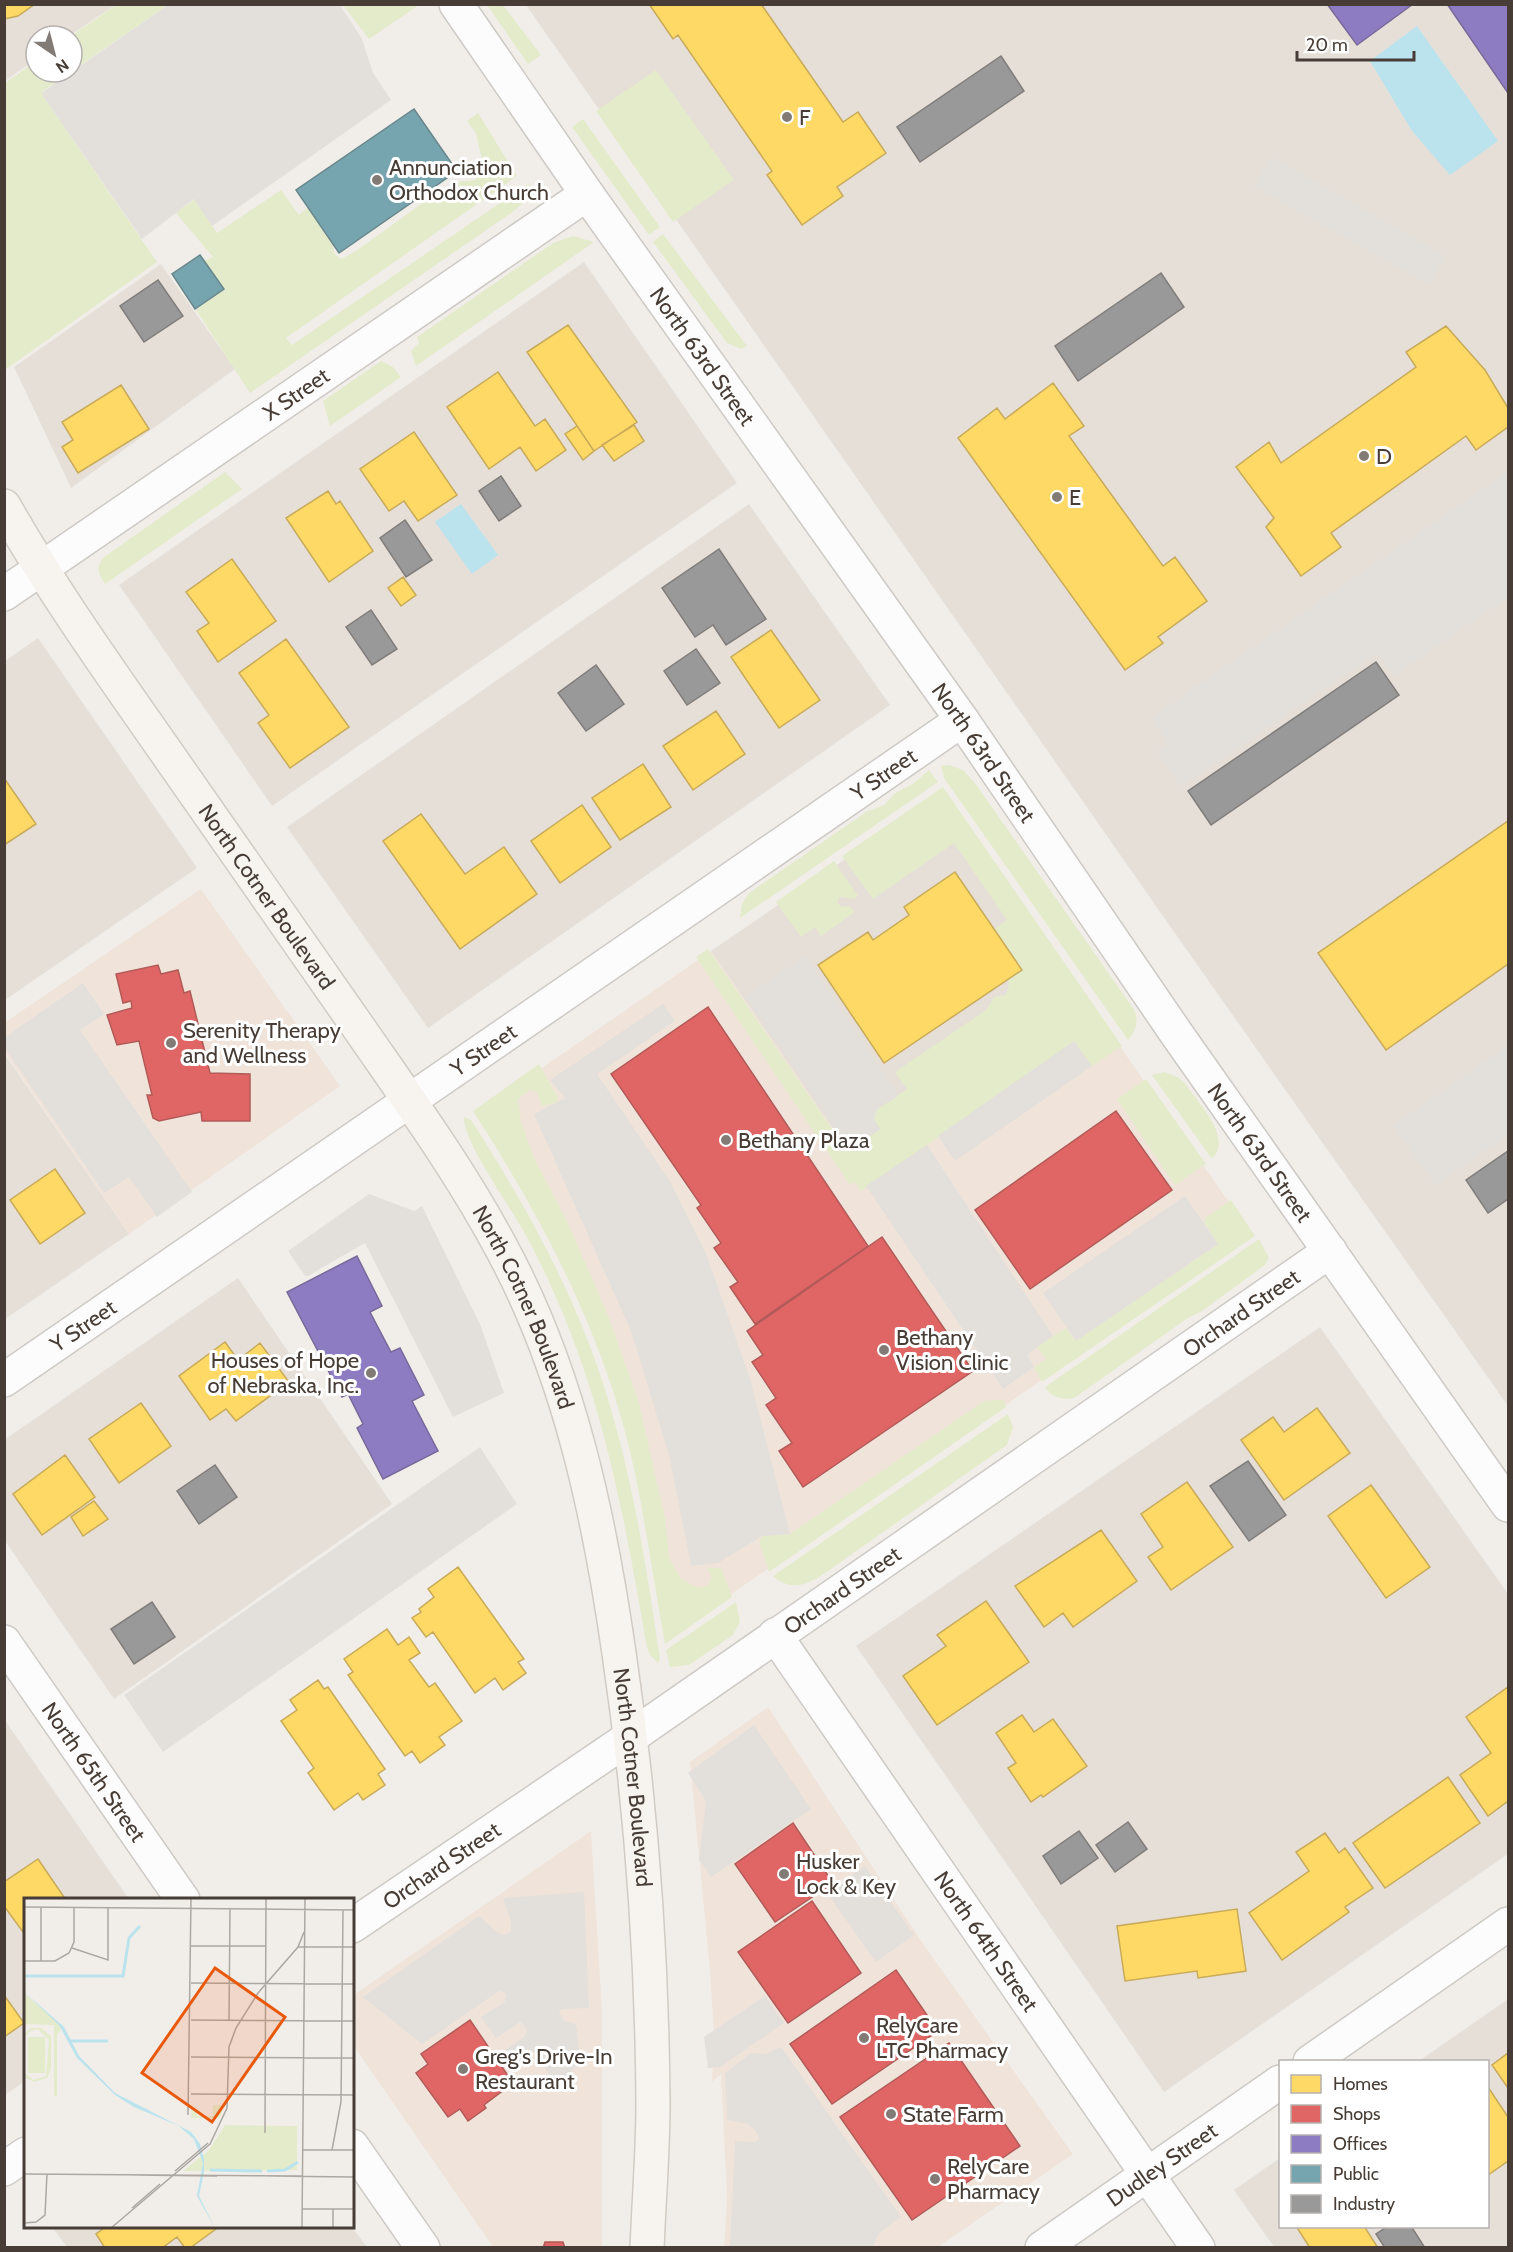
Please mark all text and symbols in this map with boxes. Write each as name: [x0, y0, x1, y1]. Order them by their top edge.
north arrow: [24, 24, 84, 84]
scale bar: [1297, 24, 1414, 62]
text: 20 m: [1306, 34, 1348, 56]
text: N: [52, 55, 72, 77]
place label: F: [799, 104, 811, 131]
marker: F: [780, 110, 794, 124]
place label: Annunciation Orthodox Church: [389, 154, 549, 206]
marker: Annunciation Orthodox Church: [370, 173, 384, 187]
street label: North 63rd Street: [644, 282, 761, 431]
street label: X Street: [258, 362, 335, 426]
place label: D: [1376, 443, 1392, 470]
marker: D: [1357, 449, 1371, 463]
place label: E: [1069, 484, 1081, 511]
marker: E: [1050, 490, 1064, 504]
street label: North 63rd Street: [926, 678, 1041, 828]
street label: Y Street: [845, 742, 922, 807]
street label: North Cotner Boulevard: [193, 799, 341, 995]
place label: Serenity Therapy and Wellness: [183, 1017, 341, 1069]
street label: Y Street: [445, 1018, 522, 1083]
marker: Serenity Therapy and Wellness: [164, 1036, 178, 1050]
street label: North 63rd Street: [1202, 1078, 1318, 1228]
place label: Bethany Plaza: [738, 1127, 870, 1154]
marker: Bethany Plaza: [719, 1133, 733, 1147]
street label: North Cotner Boulevard: [466, 1201, 580, 1412]
street label: Orchard Street: [1178, 1263, 1305, 1363]
street label: Y Street: [44, 1294, 122, 1359]
place label: Bethany Vision Clinic: [896, 1324, 1009, 1376]
marker: Bethany Vision Clinic: [877, 1343, 891, 1357]
place label: Houses of Hope of Nebraska, Inc.: [207, 1347, 359, 1399]
marker: Houses of Hope of Nebraska, Inc.: [364, 1366, 378, 1380]
street label: Orchard Street: [778, 1540, 906, 1641]
street label: North Cotner Boulevard: [607, 1666, 658, 1888]
street label: North 65th Street: [36, 1697, 152, 1848]
street label: Orchard Street: [378, 1816, 506, 1915]
place label: Husker Lock & Key: [796, 1848, 896, 1900]
street label: North 64th Street: [928, 1866, 1044, 2017]
marker: Husker Lock & Key: [777, 1867, 791, 1881]
inset map: [24, 1898, 354, 2228]
place label: RelyCare LTC Pharmacy: [876, 2012, 1008, 2064]
marker: RelyCare LTC Pharmacy: [857, 2031, 871, 2045]
place label: Greg's Drive-In Restaurant: [475, 2043, 613, 2095]
legend: [1279, 2060, 1489, 2228]
marker: Greg's Drive-In Restaurant: [456, 2062, 470, 2076]
text: Homes: [1333, 2073, 1388, 2095]
place label: State Farm: [903, 2101, 1004, 2128]
text: Shops: [1333, 2103, 1381, 2125]
marker: State Farm: [884, 2107, 898, 2121]
street label: Dudley Street: [1102, 2117, 1223, 2213]
text: Offices: [1333, 2133, 1387, 2155]
place label: RelyCare Pharmacy: [947, 2153, 1040, 2205]
text: Public: [1333, 2163, 1379, 2185]
marker: RelyCare Pharmacy: [928, 2172, 942, 2186]
text: Industry: [1333, 2193, 1395, 2215]

